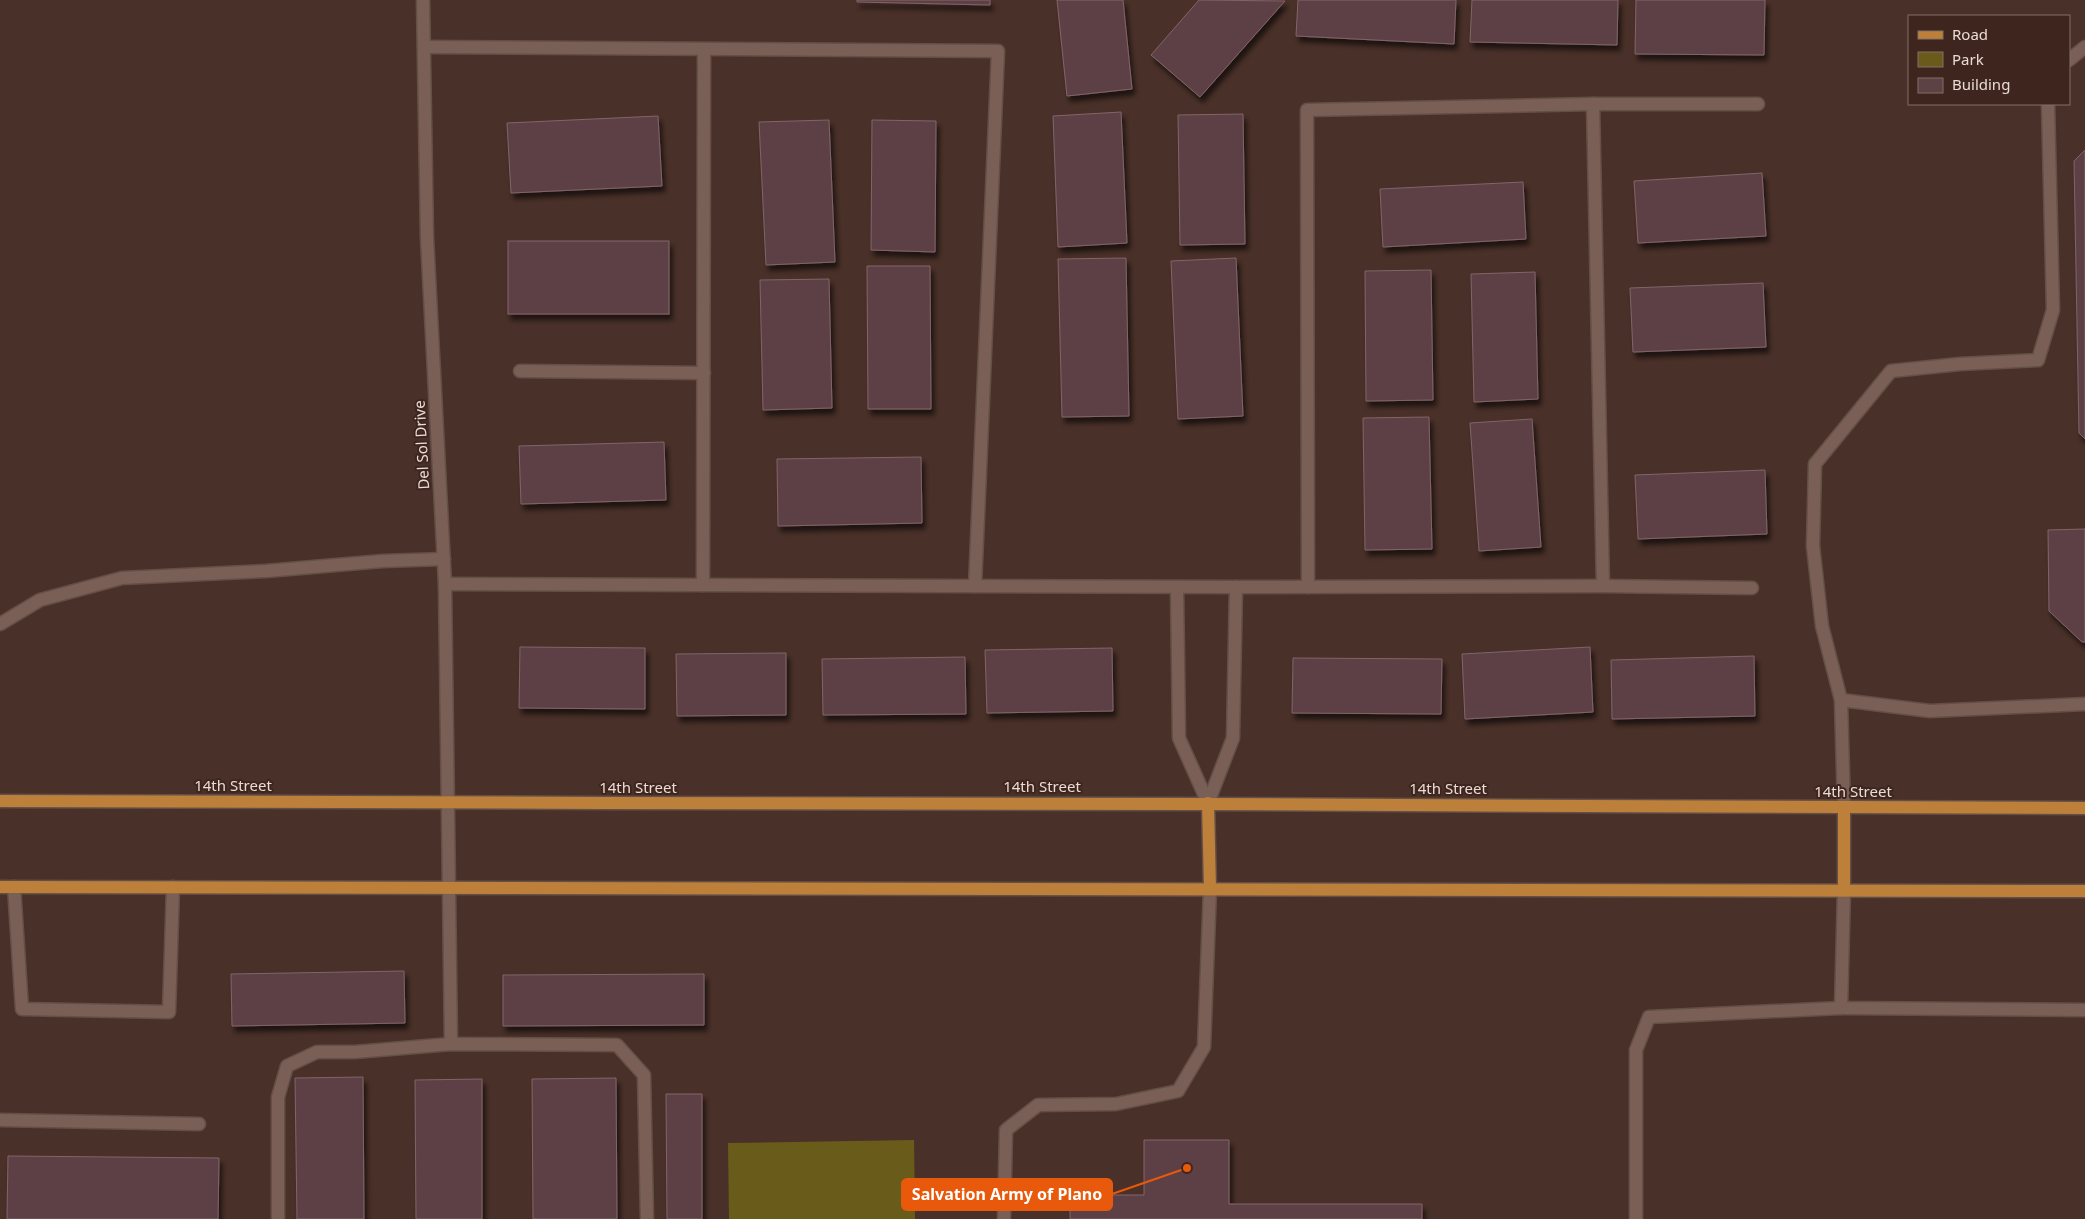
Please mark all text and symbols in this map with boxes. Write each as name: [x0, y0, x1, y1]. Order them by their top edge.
legend: [1908, 15, 2070, 105]
text: Road: [1952, 24, 1988, 44]
text: Park: [1952, 49, 1984, 69]
text: Building: [1952, 74, 2010, 94]
street label: Del Sol Drive: [409, 400, 433, 490]
street label: 14th Street: [194, 775, 272, 795]
street label: 14th Street: [1003, 776, 1081, 796]
street label: 14th Street: [599, 777, 677, 797]
street label: 14th Street: [1409, 778, 1487, 798]
street label: 14th Street: [1814, 781, 1892, 801]
callout: Salvation Army of Plano: [902, 1179, 1112, 1210]
text: Salvation Army of Plano: [912, 1183, 1102, 1205]

